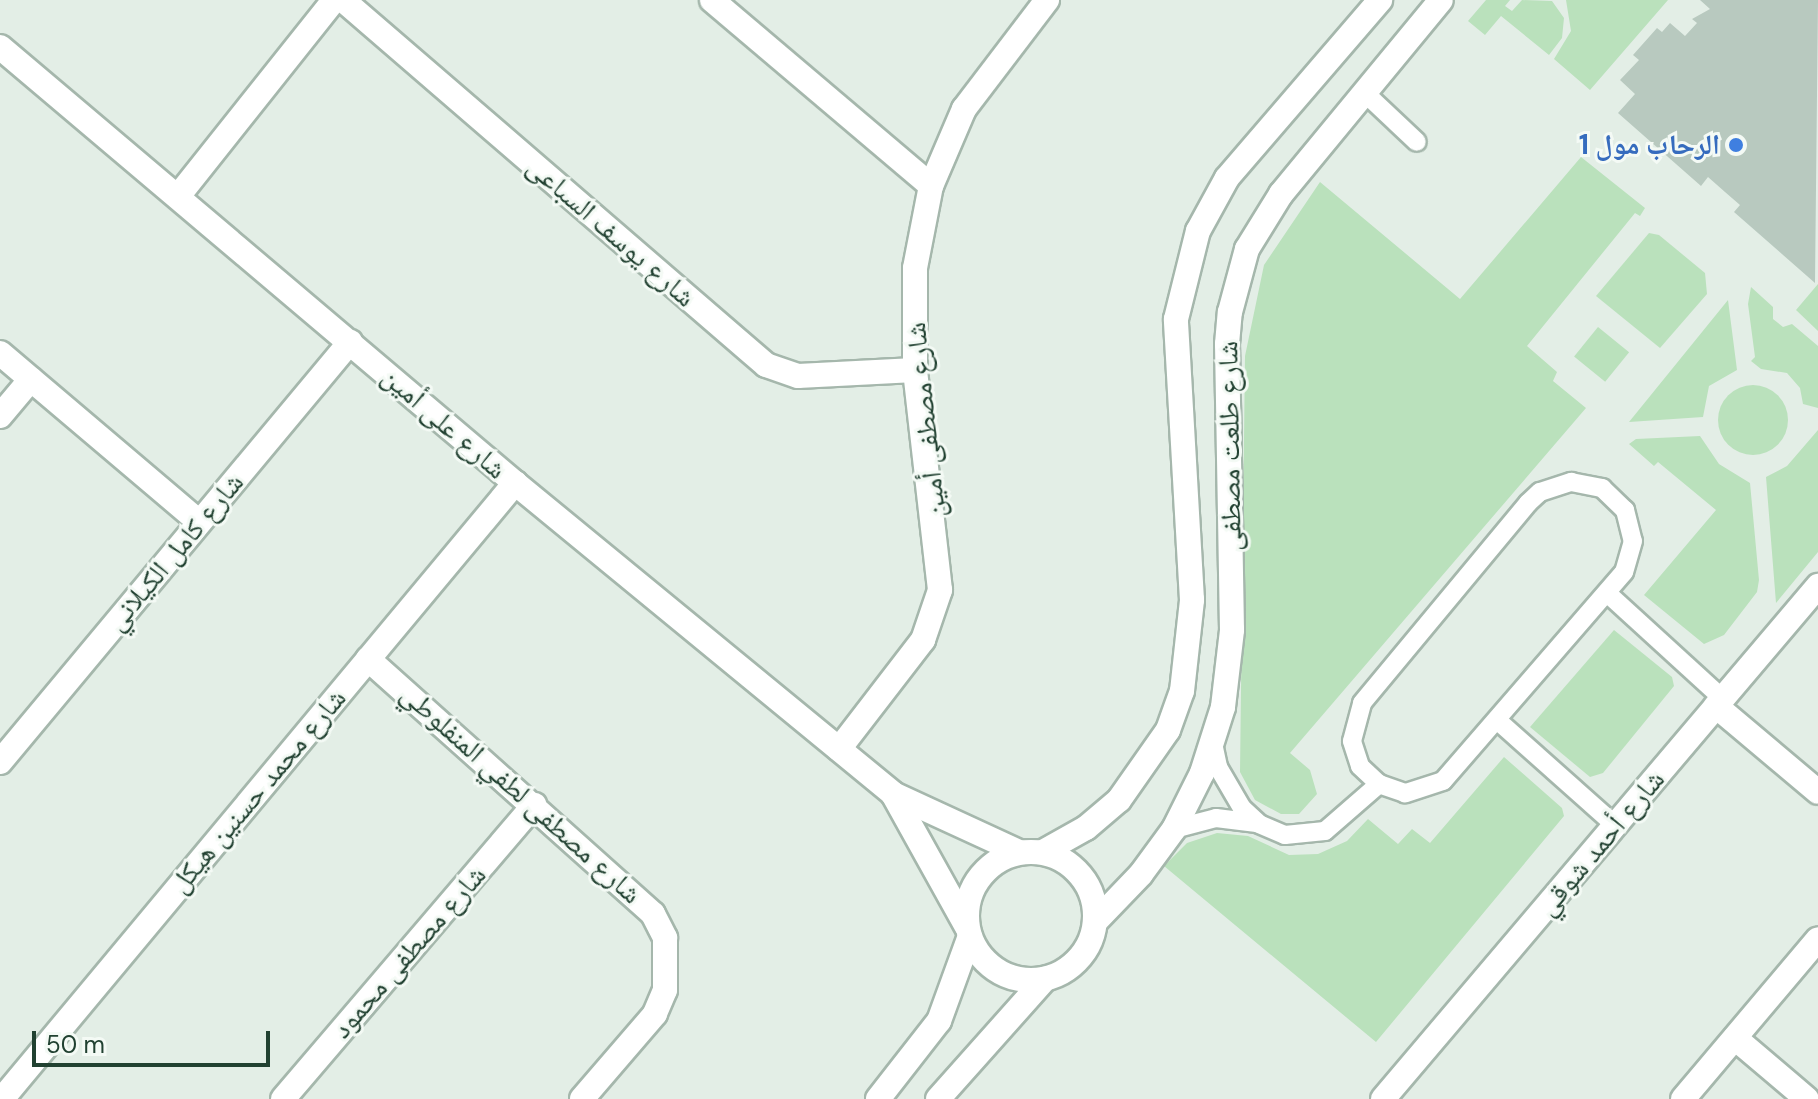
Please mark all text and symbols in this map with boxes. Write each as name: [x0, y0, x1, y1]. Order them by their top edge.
place label: الرحاب مول 1: [1579, 128, 1720, 162]
marker: الرحاب مول 1: [1727, 136, 1745, 154]
street label: شارع يوسف السباعى: [520, 150, 702, 314]
street label: شارع مصطفى أمين: [899, 321, 953, 519]
street label: شارع طلعت مصطفى: [1211, 341, 1249, 551]
street label: شارع على أمين: [375, 360, 513, 486]
street label: شارع كامل الكيلاني: [99, 466, 251, 638]
street label: شارع مصطفى لطفي المنفلوطي: [394, 677, 648, 911]
street label: شارع محمد حسنين هيكل: [163, 682, 353, 900]
street label: شارع أحمد شوقي: [1530, 763, 1672, 923]
street label: شارع مصطفى محمود: [325, 859, 493, 1045]
scale bar: [36, 1015, 274, 1065]
text: 50 m: [46, 1029, 105, 1060]

